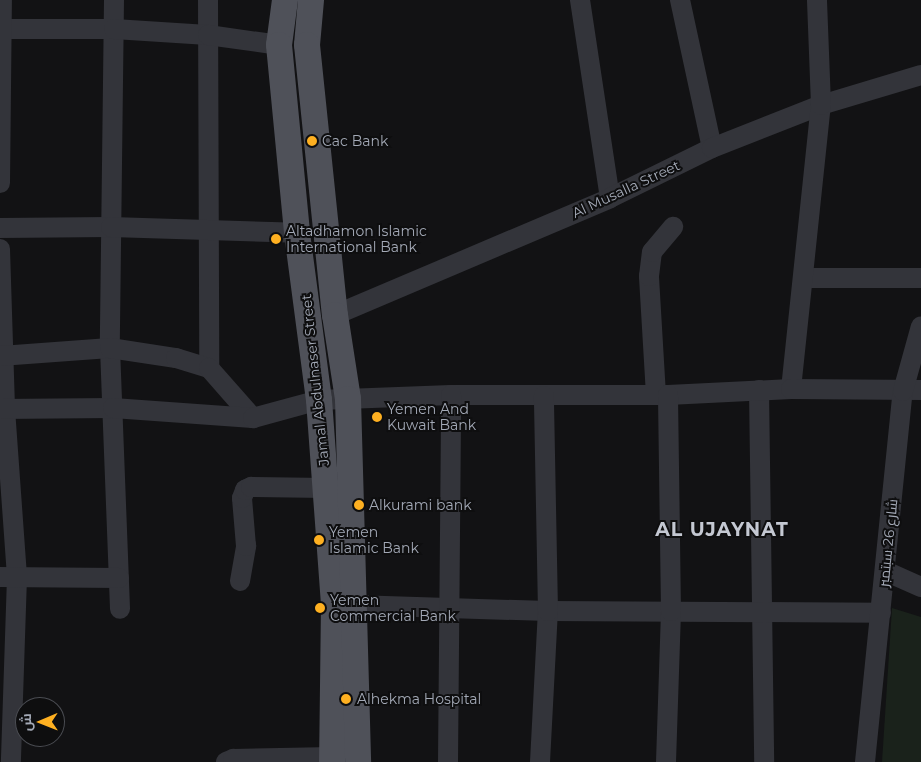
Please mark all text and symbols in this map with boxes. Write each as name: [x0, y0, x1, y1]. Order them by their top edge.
place label: Cac Bank: [322, 133, 388, 149]
marker: Cac Bank: [306, 135, 318, 147]
street label: Al Musalla Street: [569, 157, 683, 221]
place label: Altadhamon Islamic International Bank: [286, 223, 427, 256]
marker: Altadhamon Islamic International Bank: [270, 233, 282, 245]
street label: Jamal Abdulnaser Street: [298, 293, 332, 467]
place label: Yemen And Kuwait Bank: [387, 401, 476, 434]
marker: Yemen And Kuwait Bank: [371, 411, 383, 423]
place label: Alkurami bank: [369, 497, 472, 513]
street label: شارع 26 سبتمبر: [875, 498, 901, 588]
marker: Alkurami bank: [353, 499, 365, 511]
district label: AL UJAYNAT: [654, 519, 790, 541]
place label: Yemen Islamic Bank: [329, 524, 419, 556]
marker: Yemen Islamic Bank: [313, 534, 325, 546]
place label: Yemen Commercial Bank: [330, 592, 456, 624]
marker: Yemen Commercial Bank: [314, 602, 326, 614]
place label: Alhekma Hospital: [357, 691, 481, 707]
marker: Alhekma Hospital: [339, 692, 353, 706]
north arrow: [15, 697, 65, 747]
text: ش: [17, 713, 35, 731]

